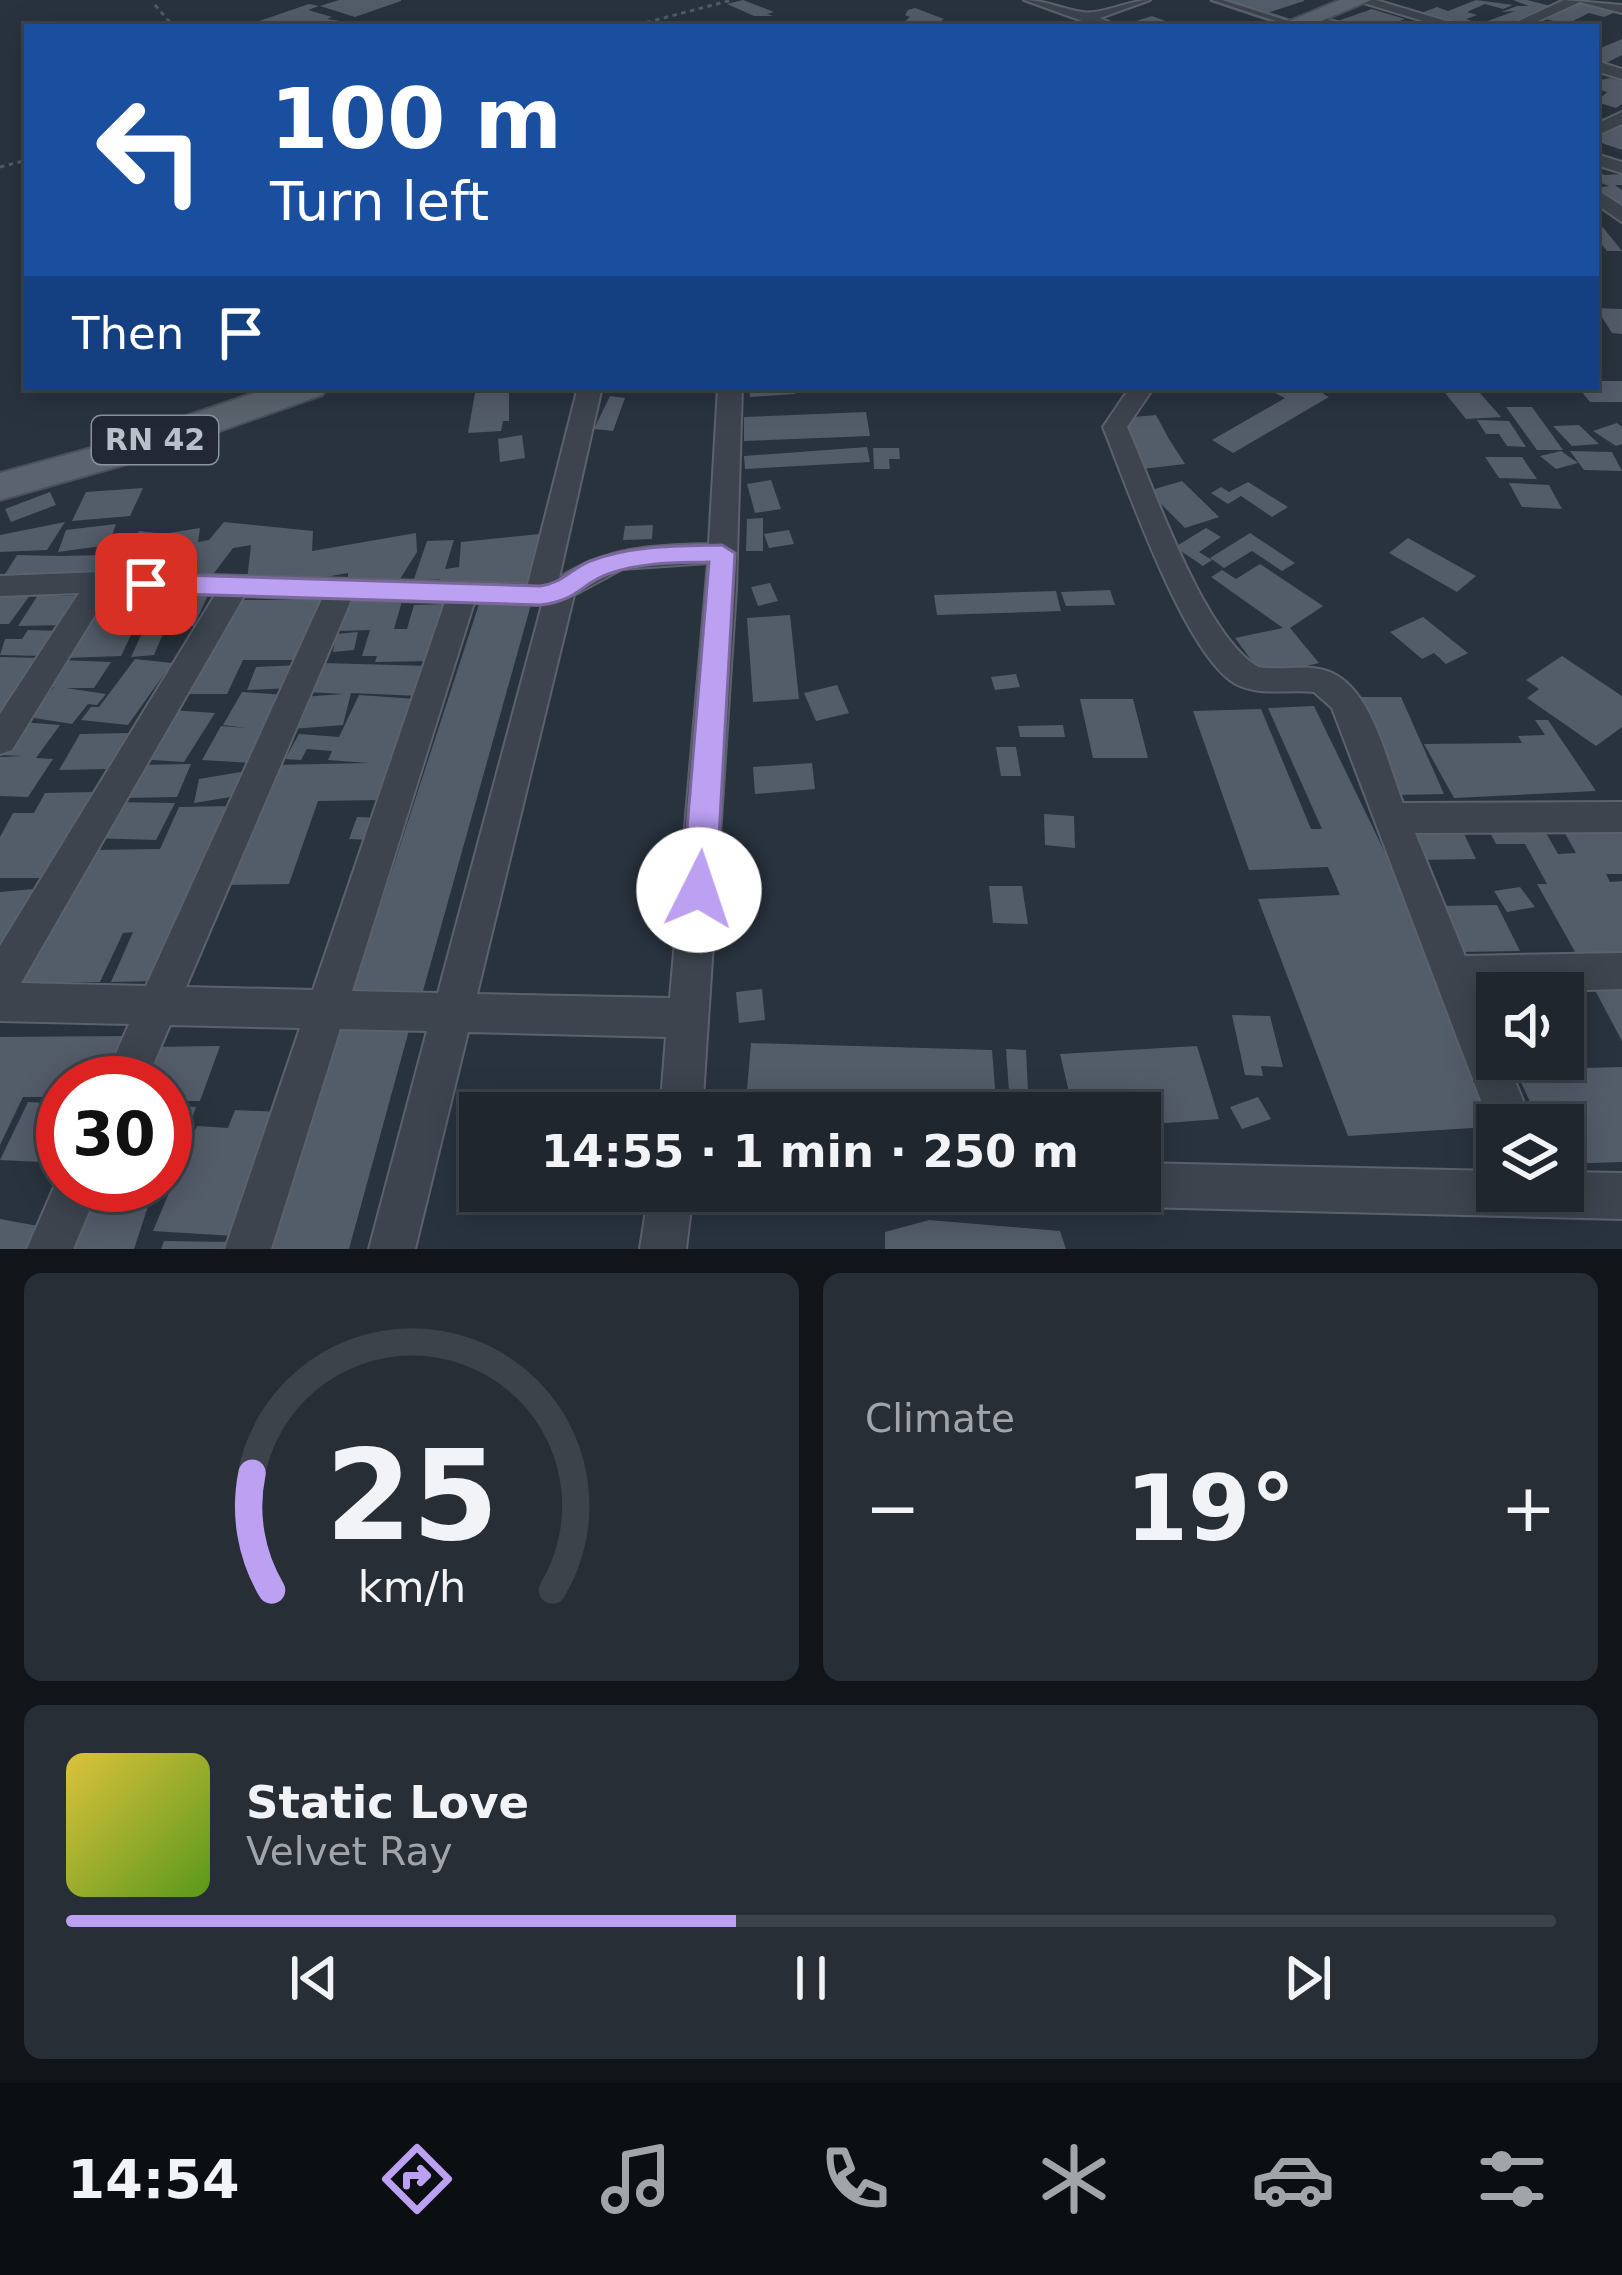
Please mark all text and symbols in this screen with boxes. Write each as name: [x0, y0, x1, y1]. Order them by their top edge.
text: 100 m: [270, 70, 562, 168]
icon: left: [72, 72, 228, 228]
text: Turn left: [270, 170, 489, 233]
icon: arrive: [208, 300, 274, 366]
text: Then: [72, 307, 184, 360]
road number: RN 42: [92, 416, 218, 464]
pin: [95, 533, 197, 635]
icon: arrive: [113, 551, 179, 617]
position arrow: [636, 827, 762, 953]
map controls: [1476, 972, 1584, 1212]
button: sound: [1476, 972, 1584, 1080]
speed limit sign: 30: [36, 1056, 192, 1212]
button: layers: [1476, 1104, 1584, 1212]
text: 14:55 · 1 min · 250 m: [541, 1125, 1079, 1178]
text: Climate: [865, 1396, 1015, 1441]
text: 25: [325, 1423, 498, 1568]
text: 19°: [1125, 1456, 1296, 1561]
text: −: [865, 1470, 920, 1547]
text: +: [1501, 1470, 1556, 1547]
text: km/h: [357, 1562, 466, 1612]
text: Static Love: [246, 1776, 529, 1829]
text: Velvet Ray: [246, 1829, 452, 1874]
icon: previous: [281, 1945, 347, 2011]
icon: pause: [778, 1945, 844, 2011]
icon: next: [1275, 1945, 1341, 2011]
icon: directions: [375, 2137, 459, 2221]
icon: music: [594, 2137, 678, 2221]
icon: phone: [813, 2137, 897, 2221]
icon: climate: [1032, 2137, 1116, 2221]
icon: car: [1251, 2137, 1335, 2221]
icon: filters: [1470, 2137, 1554, 2221]
text: 14:54: [68, 2148, 239, 2211]

